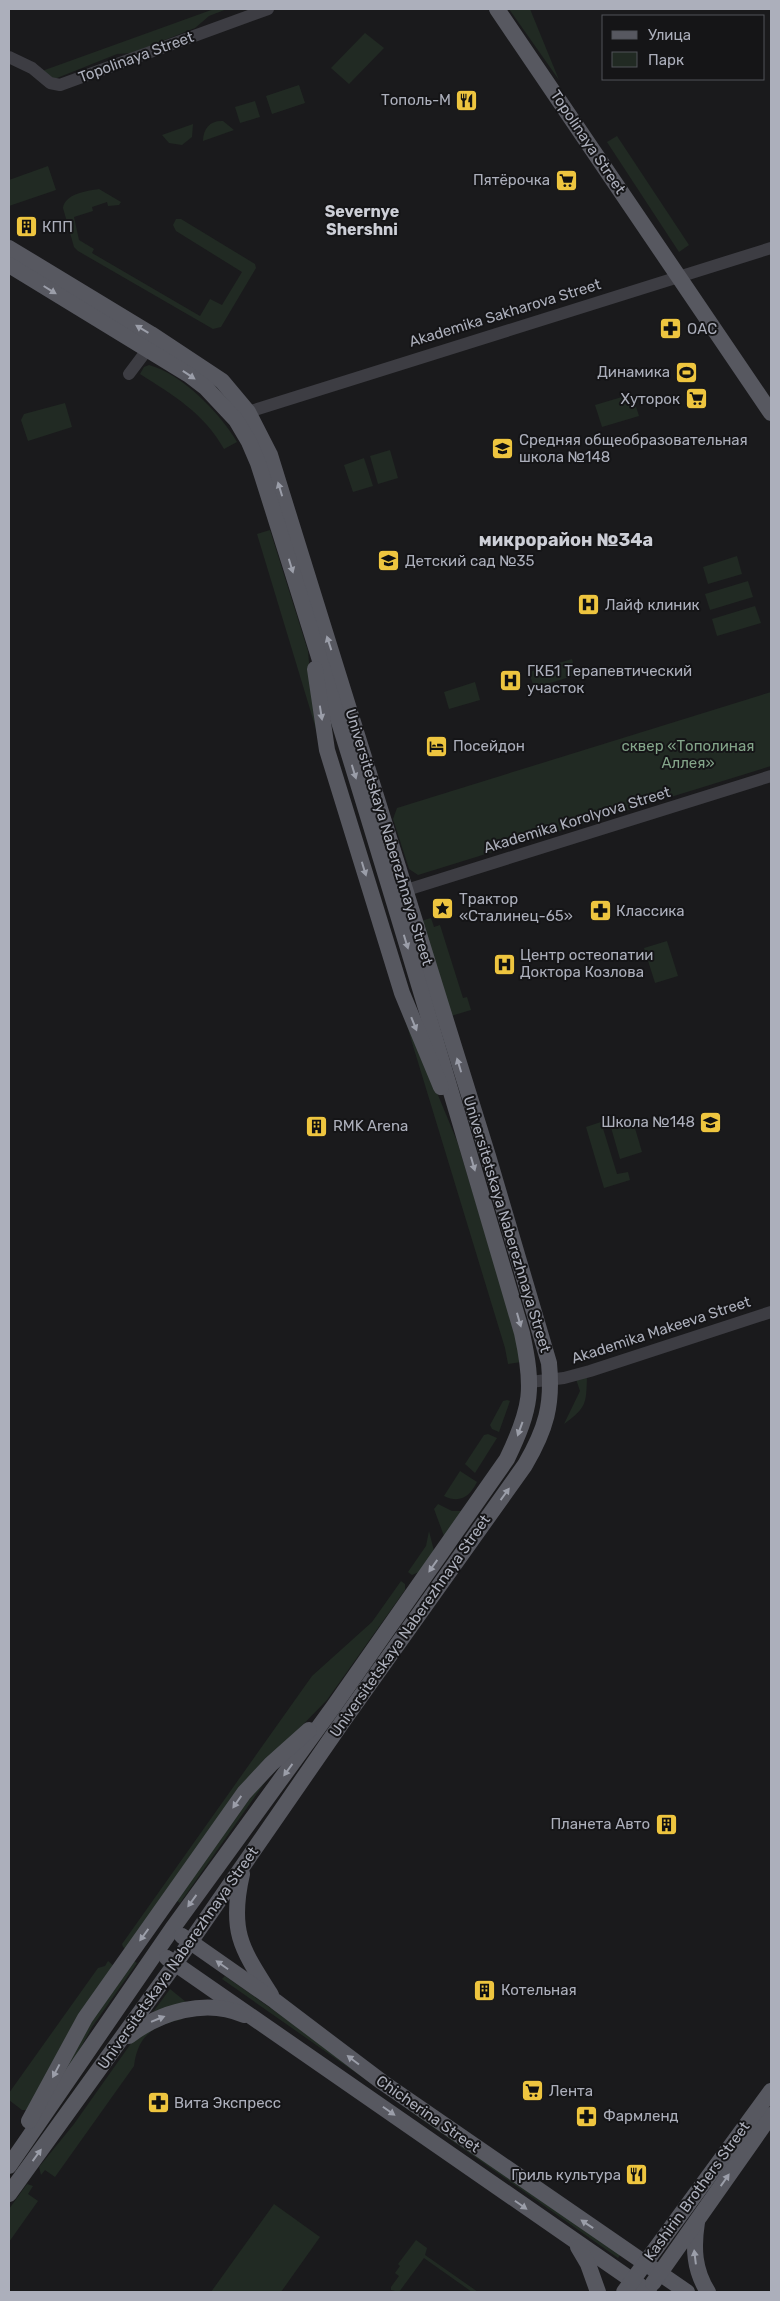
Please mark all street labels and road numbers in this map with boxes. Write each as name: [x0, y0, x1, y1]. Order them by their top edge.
street label: Topolinaya Street: [76, 28, 196, 86]
street label: Topolinaya Street: [547, 87, 629, 197]
street label: Akademika Sakharova Street: [407, 275, 603, 351]
street label: Universitetskaya Naberezhnaya Street: [341, 707, 437, 968]
street label: Akademika Korolyova Street: [481, 783, 673, 857]
street label: Universitetskaya Naberezhnaya Street: [459, 1094, 555, 1355]
street label: Akademika Makeeva Street: [569, 1292, 753, 1367]
street label: Universitetskaya Naberezhnaya Street: [326, 1511, 494, 1741]
street label: Universitetskaya Naberezhnaya Street: [94, 1843, 262, 2073]
street label: Chicherina Street: [373, 2072, 483, 2157]
street label: Kashirin Brothers Street: [640, 2118, 754, 2264]

